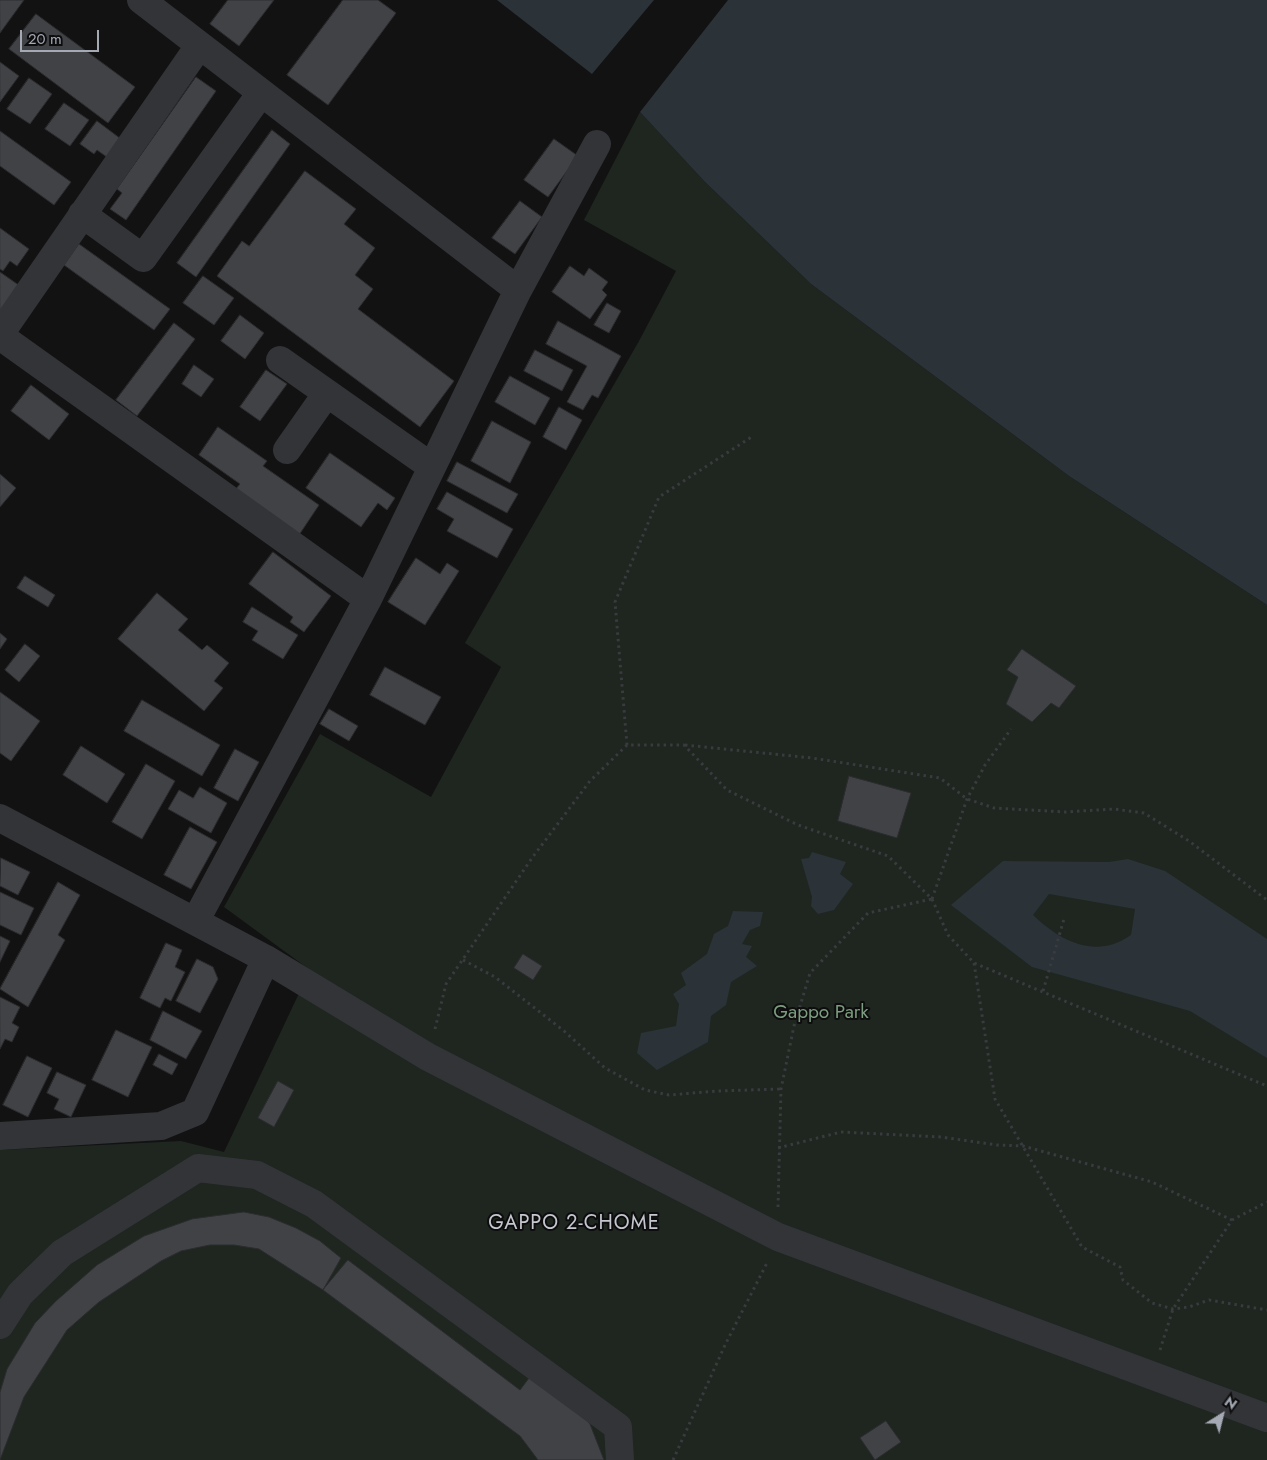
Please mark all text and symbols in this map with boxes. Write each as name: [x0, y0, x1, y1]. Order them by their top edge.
scale bar: [22, 20, 101, 52]
text: 20 m: [28, 28, 62, 50]
park label: Gappo Park: [773, 1002, 869, 1024]
district label: GAPPO 2-CHOME: [487, 1212, 661, 1236]
north arrow: [1197, 1390, 1247, 1440]
text: N: [1220, 1392, 1241, 1414]

